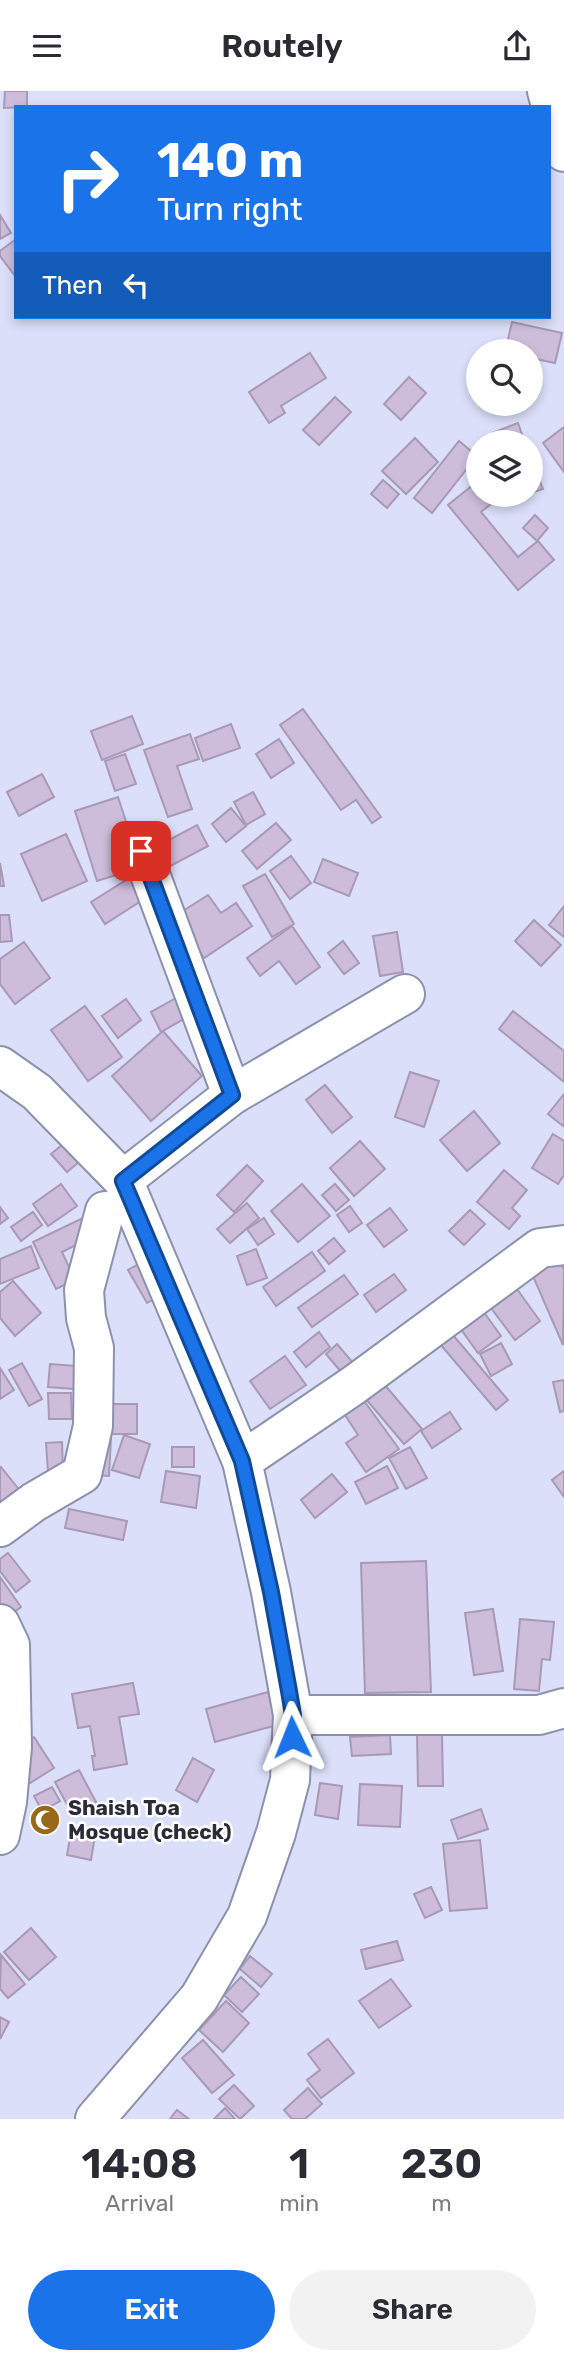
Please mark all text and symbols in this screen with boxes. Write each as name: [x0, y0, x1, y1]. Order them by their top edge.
icon: menu: [28, 27, 66, 65]
text: Routely: [221, 27, 343, 65]
icon: share: [498, 27, 536, 65]
text: 140 m: [157, 131, 303, 189]
icon: right: [42, 133, 133, 224]
text: Turn right: [157, 190, 302, 228]
icon: left: [117, 266, 155, 304]
text: Then: [42, 270, 103, 301]
map controls: [466, 339, 543, 507]
button: search: [466, 339, 543, 416]
button: layers: [466, 430, 543, 507]
pin: [111, 821, 171, 881]
icon: arrive: [122, 832, 160, 870]
position arrow: [255, 1700, 329, 1774]
place label: Shaish Toa Mosque (check): [68, 1795, 232, 1844]
mosque icon: Shaish Toa Mosque (check): [28, 1803, 62, 1837]
text: 14:08: [82, 2139, 198, 2189]
text: 1: [289, 2139, 309, 2189]
text: 230: [401, 2139, 482, 2189]
text: Arrival: [105, 2189, 174, 2217]
text: min: [279, 2189, 319, 2217]
text: m: [431, 2189, 452, 2217]
button: Exit: [28, 2270, 275, 2350]
button: Share: [289, 2270, 536, 2350]

